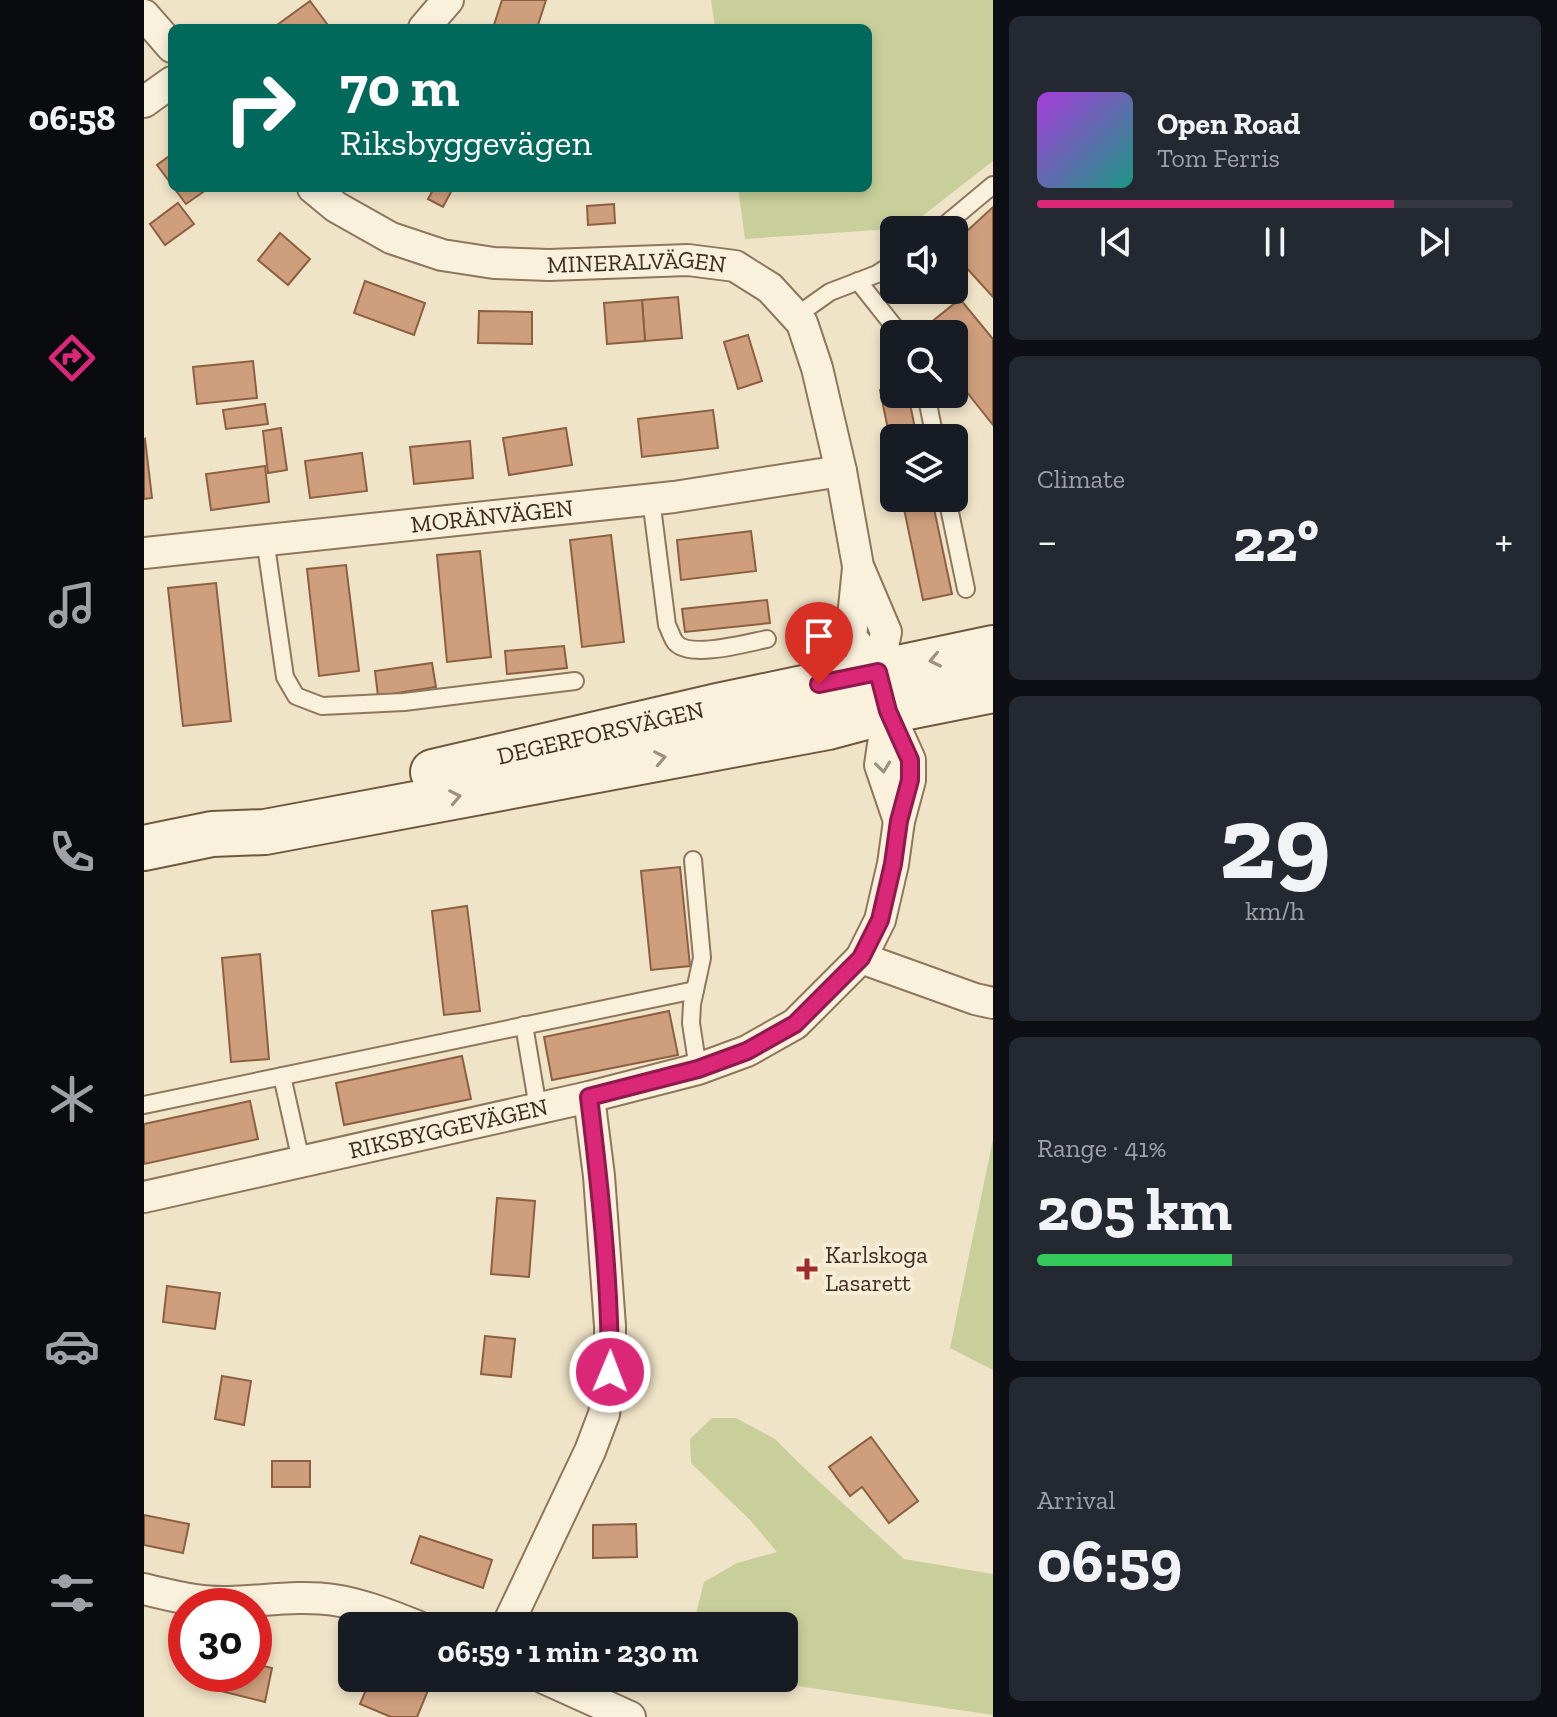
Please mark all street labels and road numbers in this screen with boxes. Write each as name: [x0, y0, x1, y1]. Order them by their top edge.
street label: MINERALVÄGEN: [546, 245, 728, 279]
street label: MORÄNVÄGEN: [409, 493, 575, 539]
street label: DEGERFORSVÄGEN: [494, 695, 707, 771]
street label: RIKSBYGGEVÄGEN: [346, 1092, 551, 1165]

